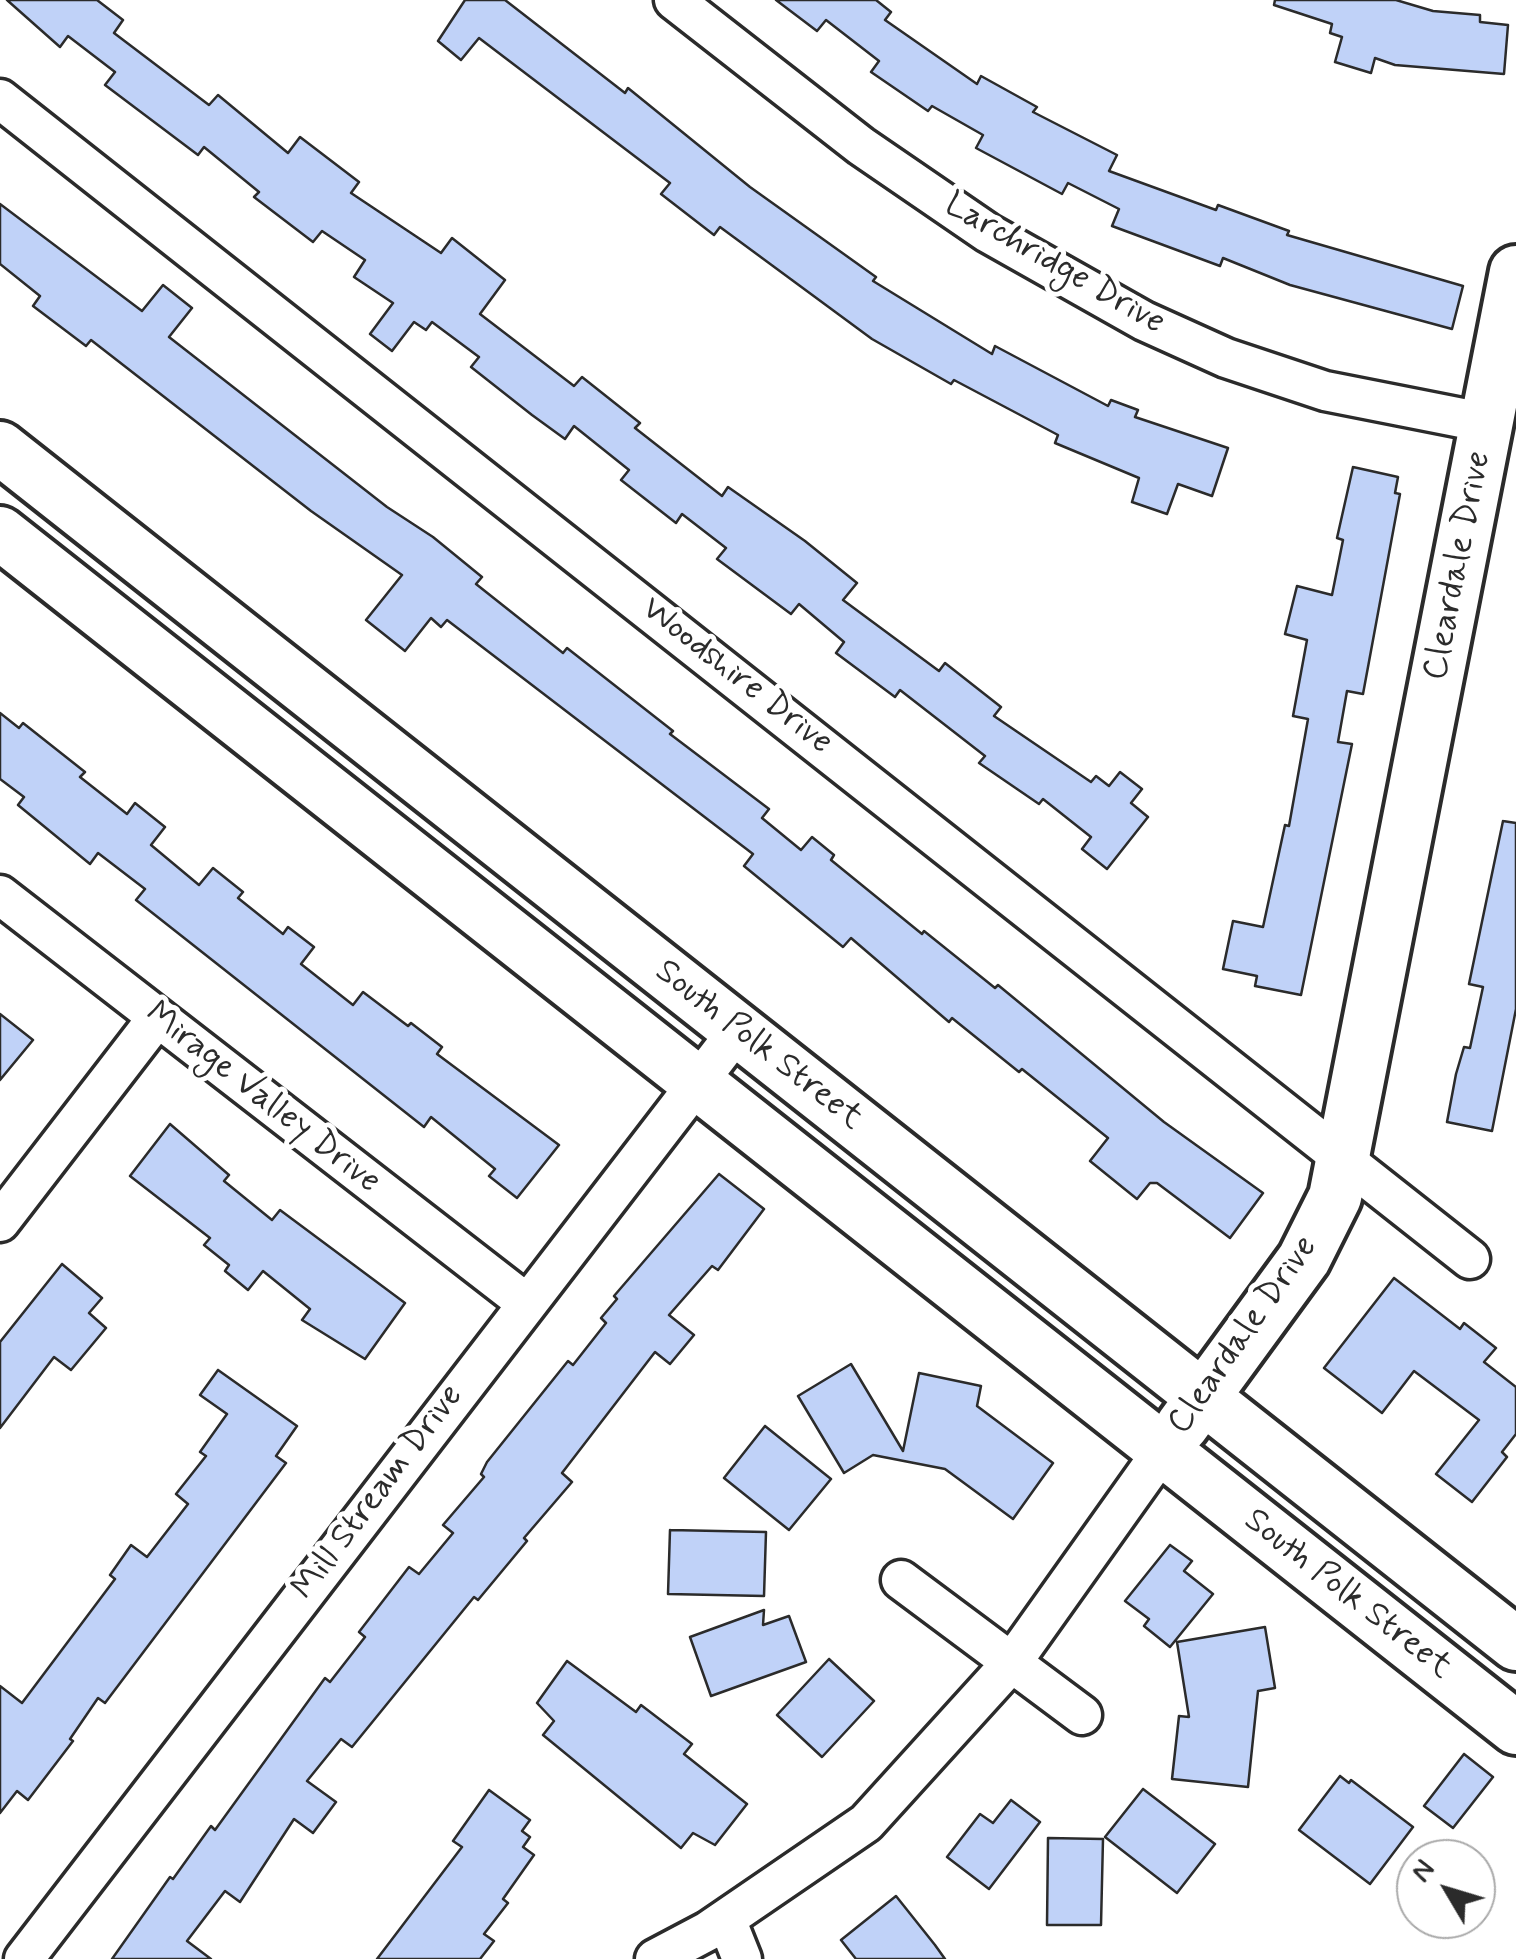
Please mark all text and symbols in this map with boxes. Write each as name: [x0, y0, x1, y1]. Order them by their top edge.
street label: Larchridge Drive: [936, 185, 1172, 345]
street label: Cleardale Drive: [1416, 448, 1502, 684]
street label: Woodshire Drive: [632, 589, 840, 765]
street label: South Polk Street: [646, 952, 870, 1140]
street label: Mirage Valley Drive: [136, 994, 388, 1204]
street label: Cleardale Drive: [1160, 1229, 1328, 1443]
street label: Mill Stream Drive: [284, 1377, 474, 1609]
street label: South Polk Street: [1235, 1501, 1459, 1689]
north arrow: [1396, 1839, 1496, 1939]
text: N: [1403, 1853, 1444, 1890]

